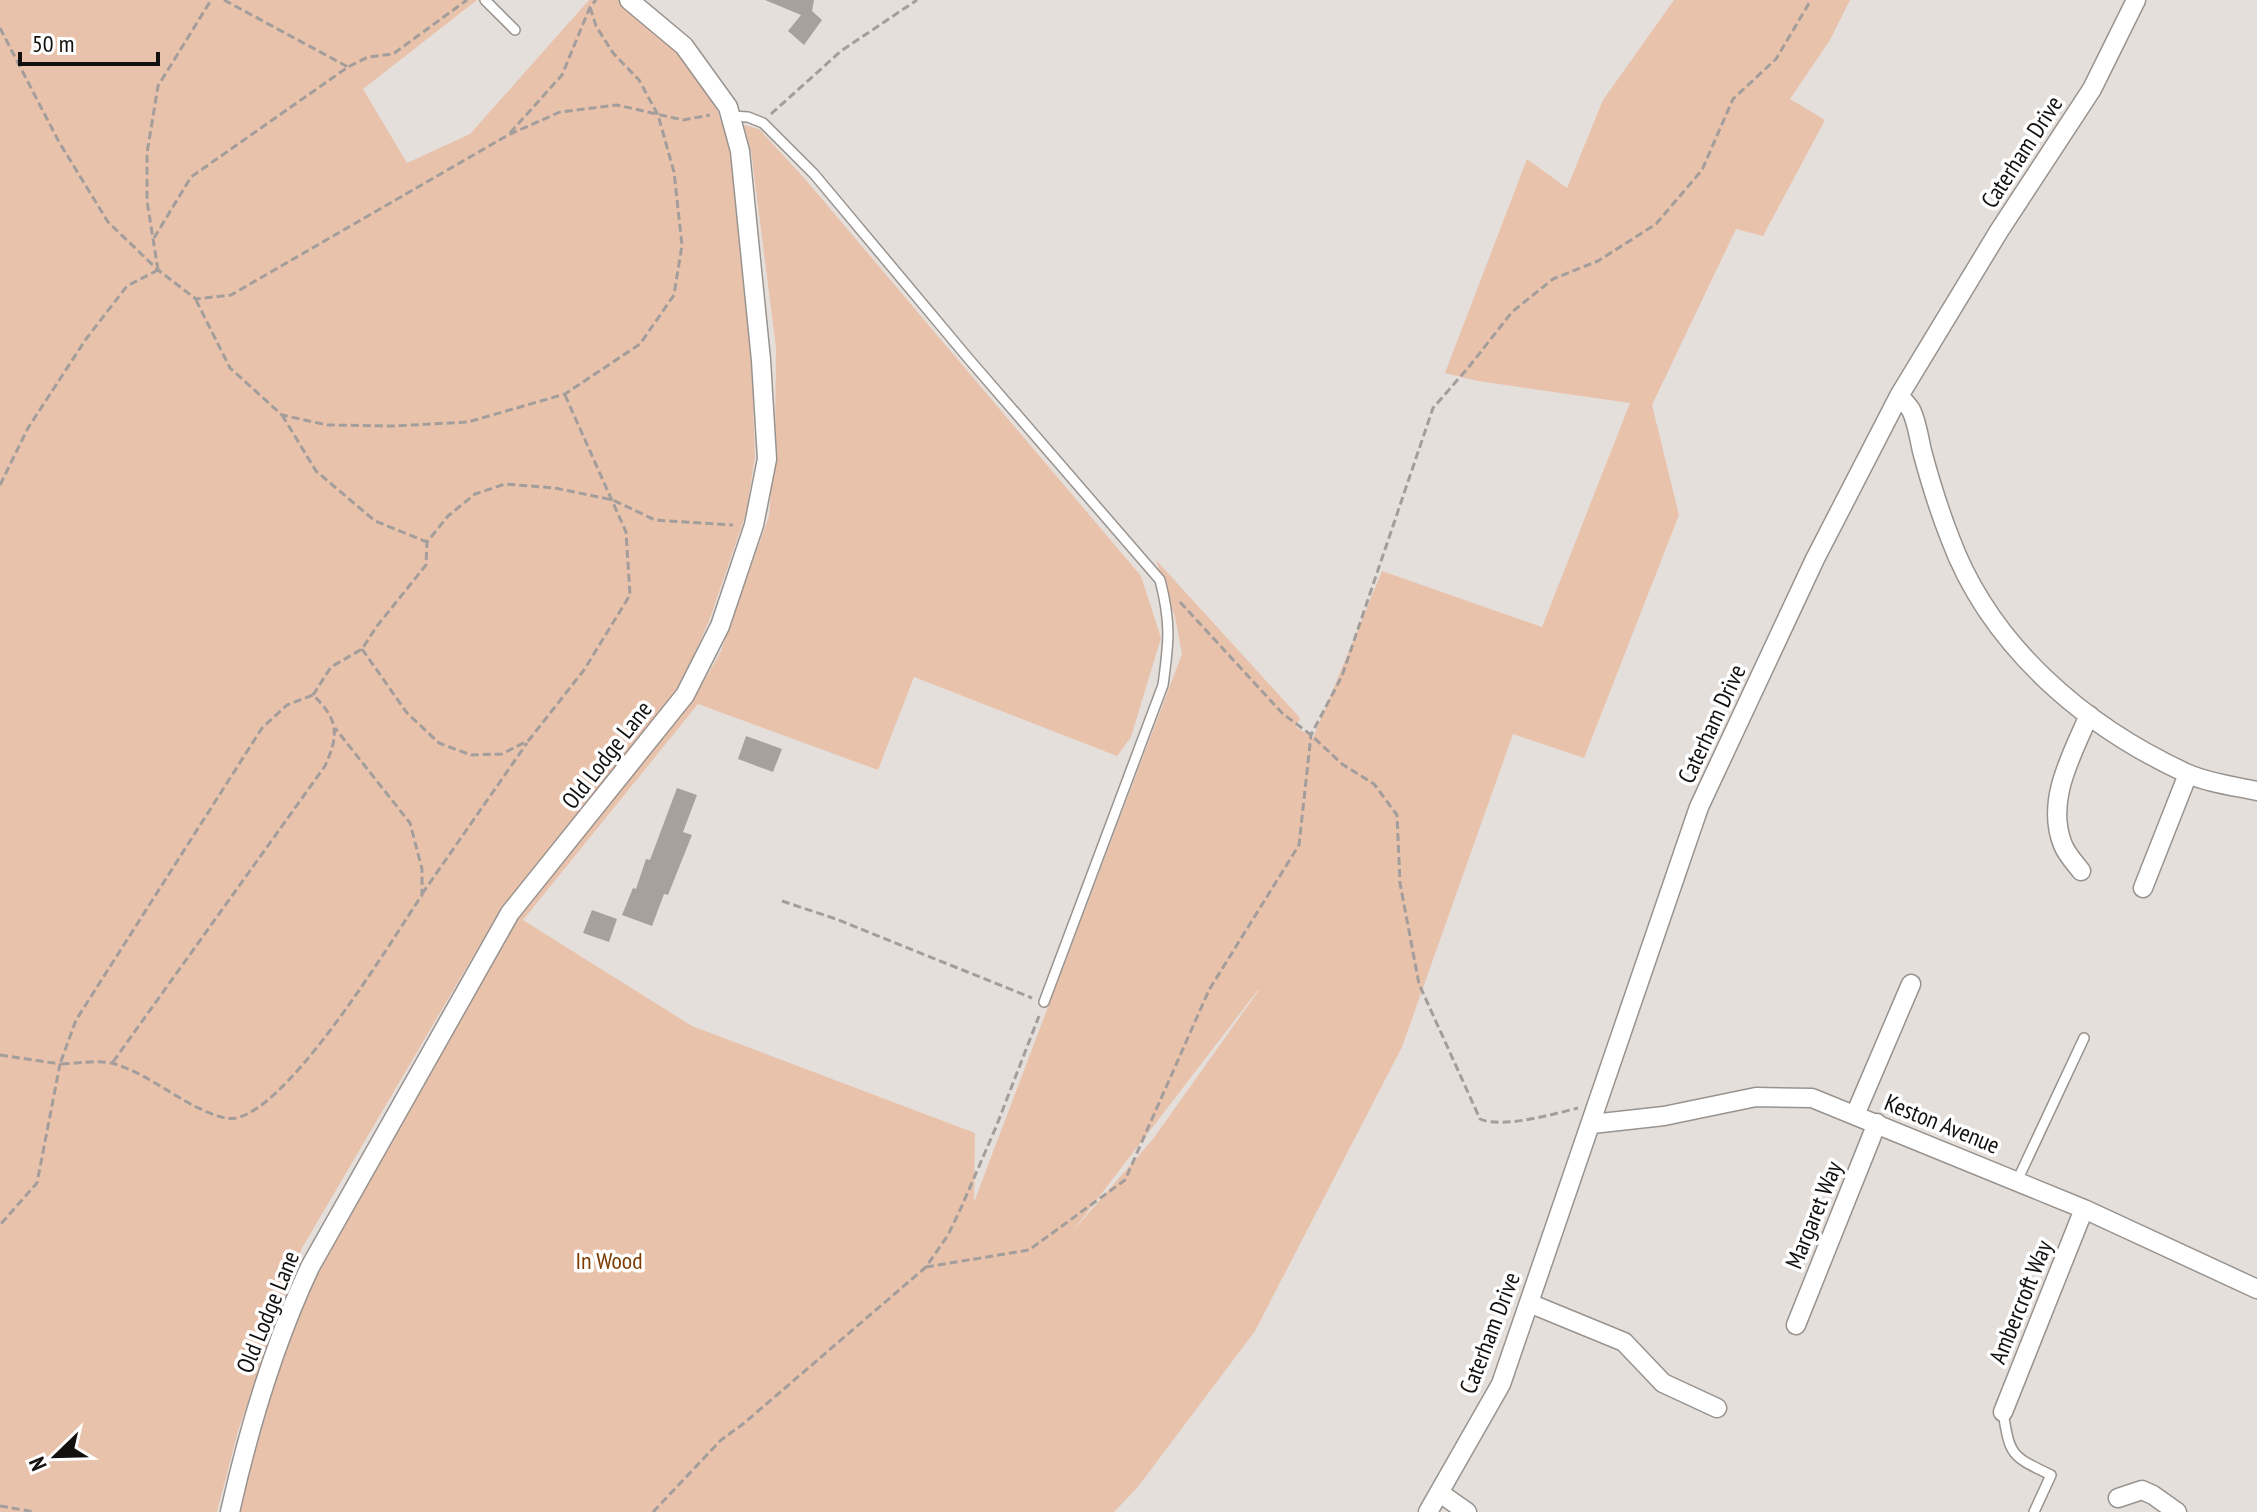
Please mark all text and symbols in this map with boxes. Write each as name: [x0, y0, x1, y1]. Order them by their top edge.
scale bar: [20, 16, 158, 66]
text: 50 m: [32, 28, 74, 59]
street label: Caterham Drive: [1974, 90, 2069, 214]
street label: Caterham Drive: [1671, 659, 1753, 788]
street label: Old Lodge Lane: [555, 694, 659, 815]
street label: Keston Avenue: [1880, 1086, 2004, 1161]
street label: Margaret Way: [1778, 1157, 1849, 1273]
street label: Ambercroft Way: [1982, 1236, 2059, 1368]
park label: In Wood: [575, 1245, 643, 1276]
street label: Old Lodge Lane: [229, 1246, 306, 1377]
street label: Caterham Drive: [1452, 1268, 1527, 1398]
north arrow: [16, 1416, 96, 1496]
text: N: [22, 1453, 53, 1475]

